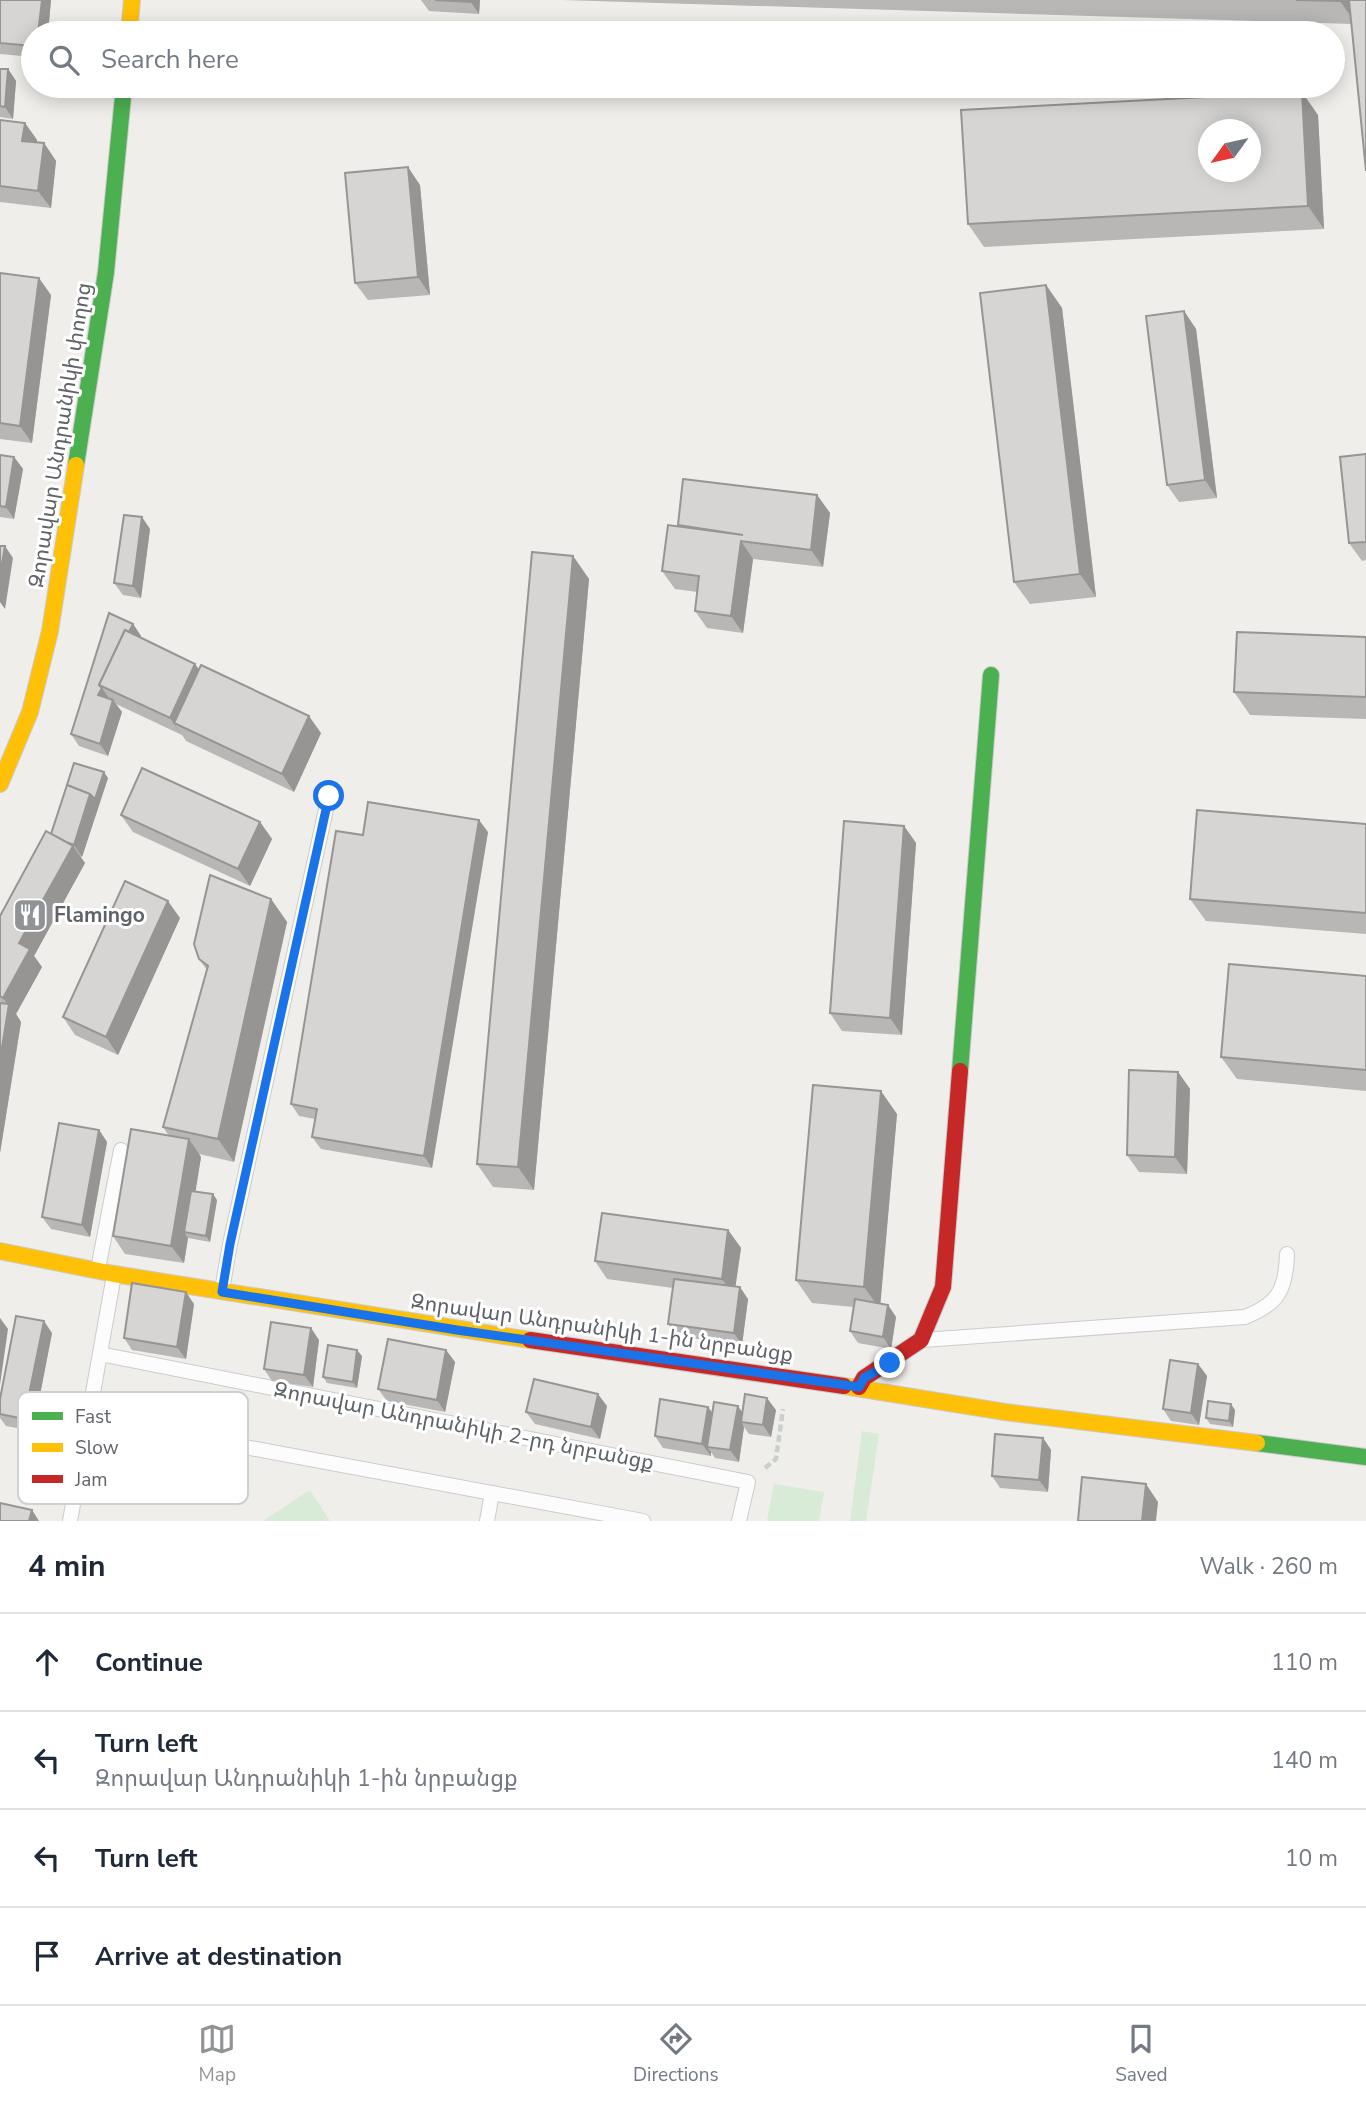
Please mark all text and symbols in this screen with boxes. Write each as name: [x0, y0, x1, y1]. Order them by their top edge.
search box: [21, 21, 1345, 98]
icon: search: [45, 41, 83, 79]
text: Search here: [101, 42, 239, 77]
north arrow: [1198, 119, 1261, 182]
street label: Զորավար Անդրանիկի փողոց: [22, 280, 98, 590]
route start: [313, 780, 344, 811]
restaurant icon: Flamingo: [11, 896, 49, 934]
place label: Flamingo: [54, 901, 145, 929]
street label: Զորավար Անդրանիկի 1-ին նրբանցք: [409, 1287, 795, 1369]
route end: [874, 1347, 905, 1378]
street label: Զորավար Անդրանիկի 2-րդ նրբանցք: [271, 1375, 657, 1477]
legend: [18, 1392, 248, 1504]
text: Fast: [75, 1404, 111, 1430]
text: Slow: [75, 1435, 119, 1461]
text: Jam: [74, 1467, 108, 1493]
text: 4 min: [28, 1546, 106, 1587]
text: Walk · 260 m: [1199, 1551, 1338, 1582]
icon: ahead: [28, 1643, 66, 1681]
text: Continue: [95, 1645, 203, 1680]
text: 110 m: [1271, 1647, 1338, 1678]
text: Turn left: [95, 1726, 198, 1761]
icon: left: [28, 1741, 66, 1779]
text: 140 m: [1271, 1745, 1338, 1776]
text: Զորավար Անդրանիկի 1-ին նրբանցք: [95, 1763, 518, 1794]
icon: left: [28, 1839, 66, 1877]
text: Turn left: [95, 1841, 198, 1876]
text: 10 m: [1285, 1843, 1338, 1874]
icon: arrive: [28, 1937, 66, 1975]
text: Arrive at destination: [95, 1939, 342, 1974]
tab: Map: [198, 2020, 236, 2088]
tab: Directions: [633, 2020, 719, 2088]
tab: Saved: [1115, 2020, 1168, 2088]

